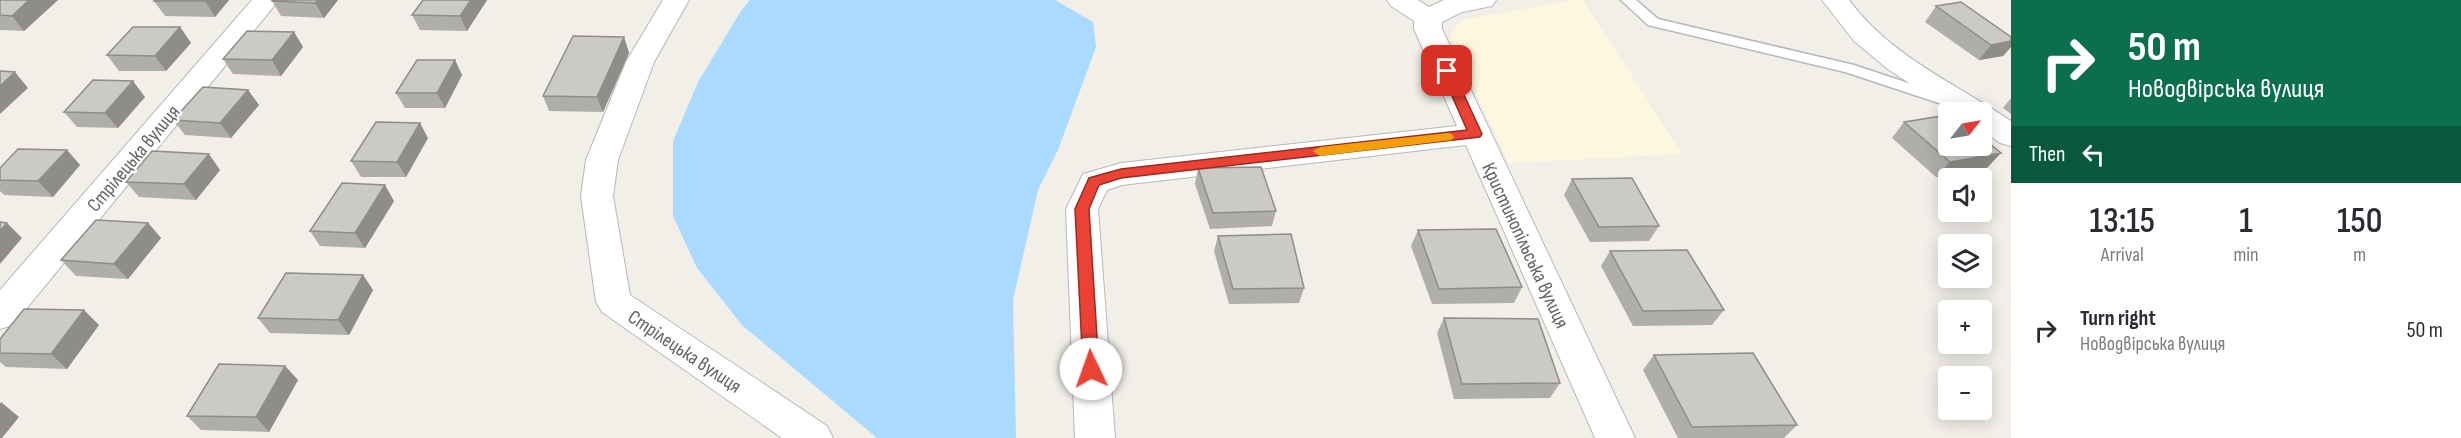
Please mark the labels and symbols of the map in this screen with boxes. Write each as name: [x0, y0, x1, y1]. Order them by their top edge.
pin: [1421, 45, 1472, 96]
street label: Стрілецька вулиця: [82, 100, 185, 217]
north arrow: [1938, 102, 1992, 156]
street label: Кристинопільська вулиця: [1476, 159, 1574, 332]
street label: Стрілецька вулиця: [623, 305, 746, 399]
position arrow: [1059, 337, 1123, 401]

